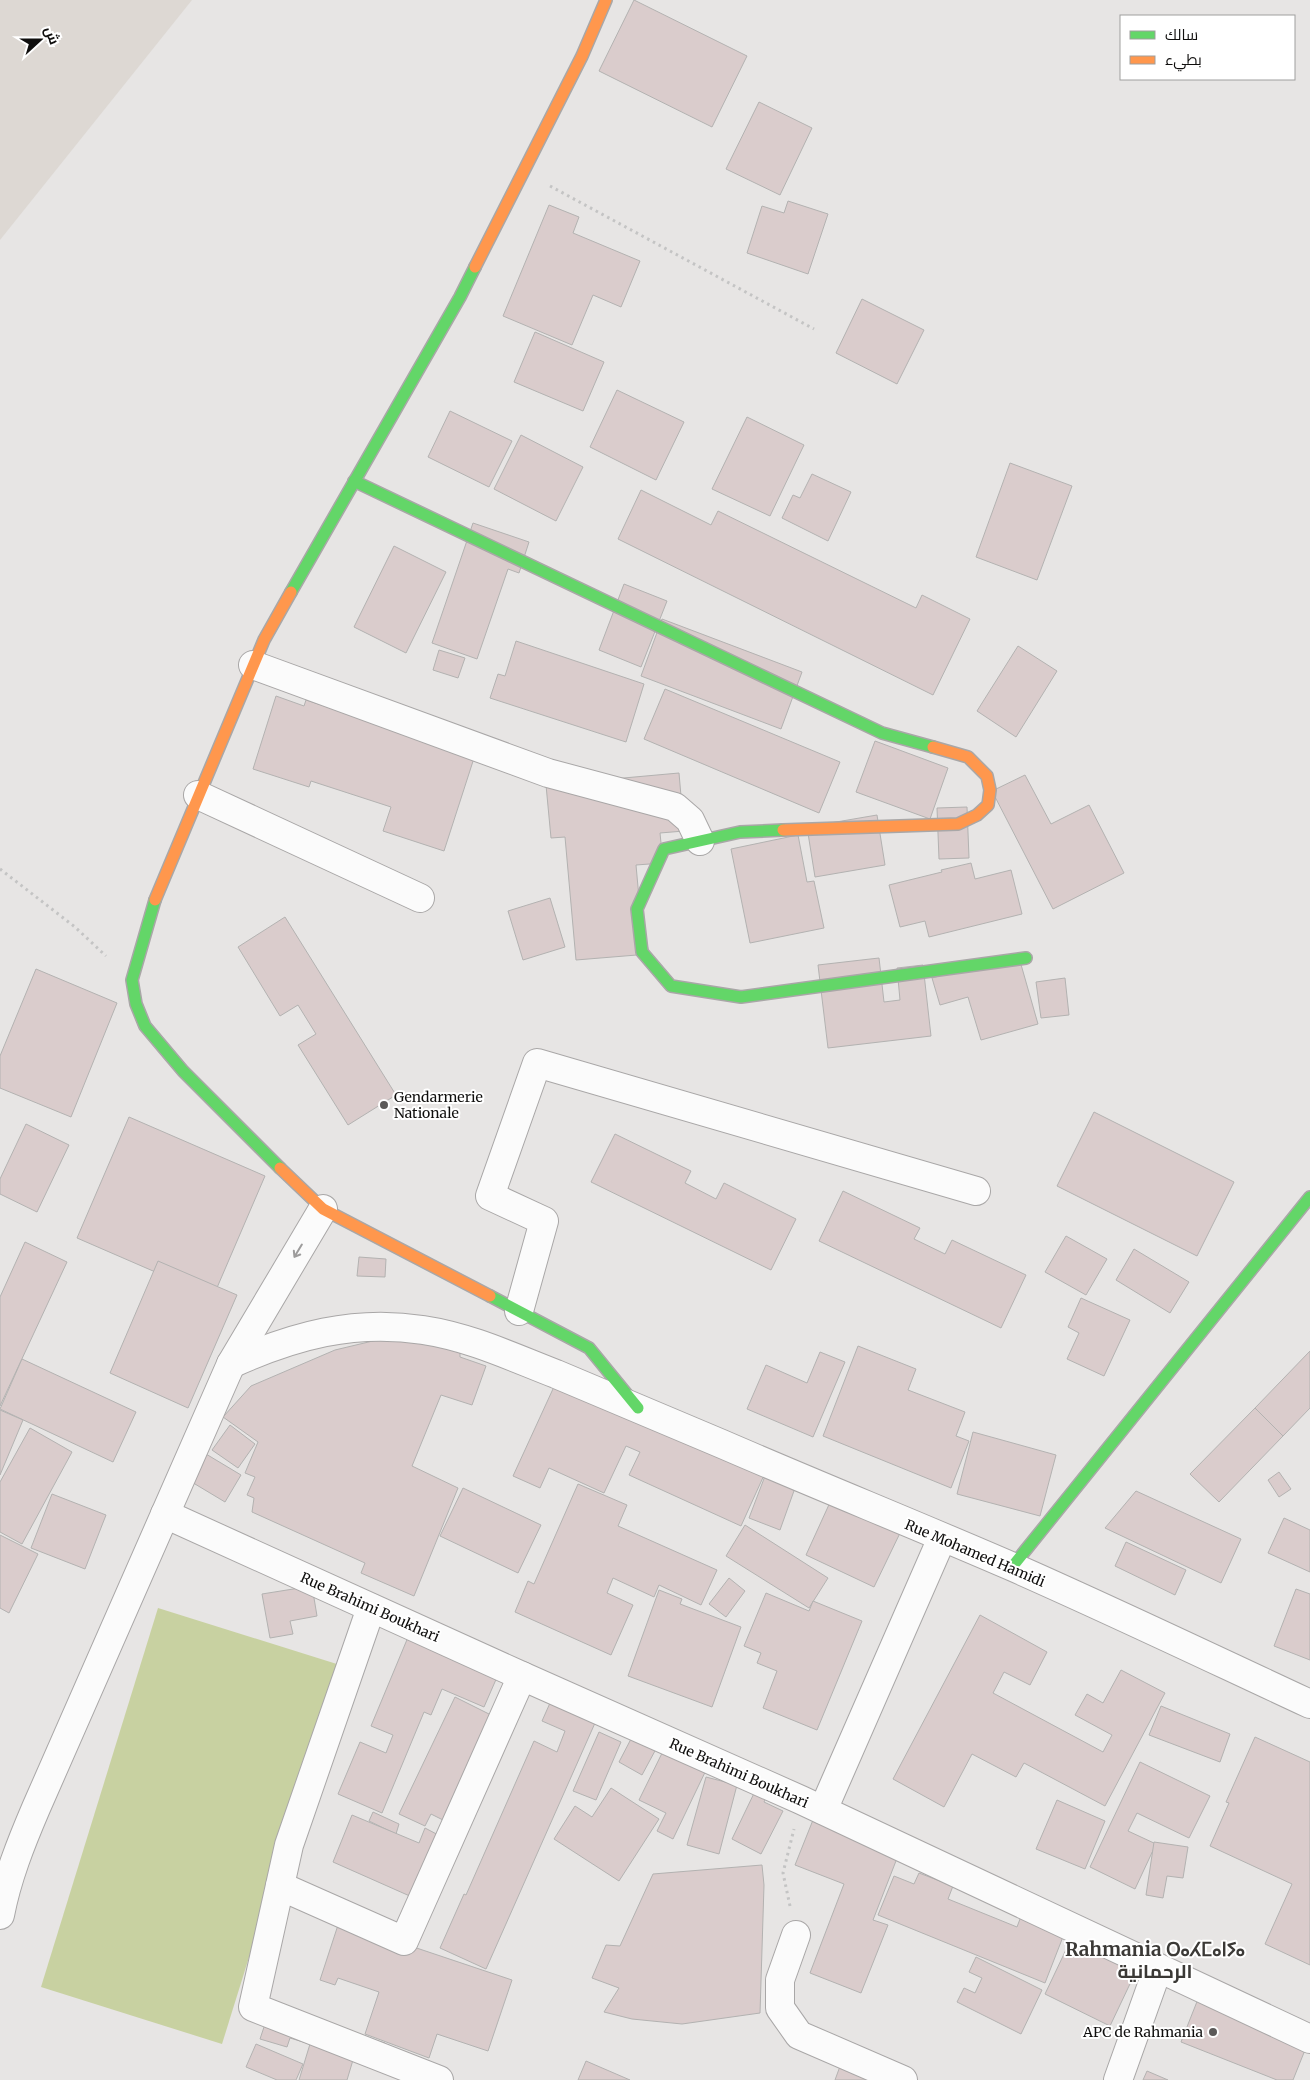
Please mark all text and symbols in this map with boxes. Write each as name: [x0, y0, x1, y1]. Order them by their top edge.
north arrow: [15, 15, 65, 65]
legend: [1120, 15, 1295, 80]
text: ش: [41, 24, 64, 47]
text: سالك: [1165, 25, 1198, 44]
text: بطيء: [1165, 50, 1202, 72]
place label: Gendarmerie Nationale: [394, 1088, 483, 1122]
marker: Gendarmerie Nationale: [378, 1099, 390, 1111]
one-way arrow: [292, 1243, 302, 1257]
street label: Rue Mohamed Hamidi: [902, 1515, 1048, 1591]
street label: Rue Brahimi Boukhari: [298, 1568, 443, 1646]
street label: Rue Brahimi Boukhari: [667, 1734, 812, 1812]
district label: Rahmania ⵔⴰⵃⵎⴰⵏⵢⴰ الرحمانية: [1065, 1937, 1245, 1983]
place label: APC de Rahmania: [1082, 2023, 1203, 2041]
marker: APC de Rahmania: [1207, 2026, 1219, 2038]

